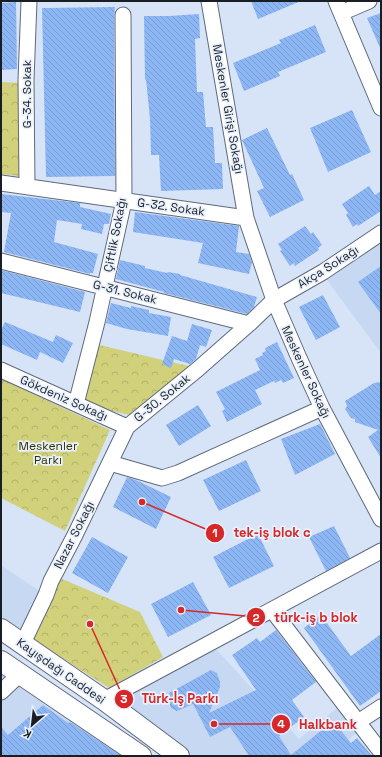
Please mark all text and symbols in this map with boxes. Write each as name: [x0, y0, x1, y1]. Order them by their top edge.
street label: Meskenler Girişi Sokağı: [209, 43, 247, 175]
street label: G-34. Sokak: [19, 59, 35, 128]
street label: G-32. Sokak: [136, 194, 206, 220]
street label: Çiftlik Sokağı: [100, 197, 130, 273]
street label: Akça Sokağı: [294, 242, 362, 292]
street label: G-31. Sokak: [91, 276, 159, 308]
street label: Meskenler Sokağı: [278, 323, 334, 421]
street label: G-30. Sokak: [130, 370, 194, 426]
street label: Gökdeniz Sokağı: [18, 371, 110, 425]
park label: Meskenler Parkı: [19, 438, 78, 468]
street label: Nazar Sokağı: [50, 498, 98, 572]
callout: tek-iş blok c: [205, 520, 319, 545]
text: tek-iş blok c: [233, 524, 311, 541]
text: 1: [212, 525, 218, 541]
callout: türk-iş b blok: [246, 605, 366, 630]
text: türk-iş b blok: [274, 609, 359, 626]
text: 2: [252, 610, 260, 626]
street label: Kayışdağı Caddesi: [13, 634, 109, 708]
callout: Türk-İş Parkı: [114, 686, 227, 711]
text: Türk-İş Parkı: [141, 690, 219, 707]
text: 3: [120, 691, 128, 707]
north arrow: [12, 705, 52, 745]
callout: Halkbank: [271, 712, 365, 737]
text: 4: [277, 716, 285, 732]
text: Halkbank: [299, 716, 358, 733]
text: K: [21, 726, 34, 742]

